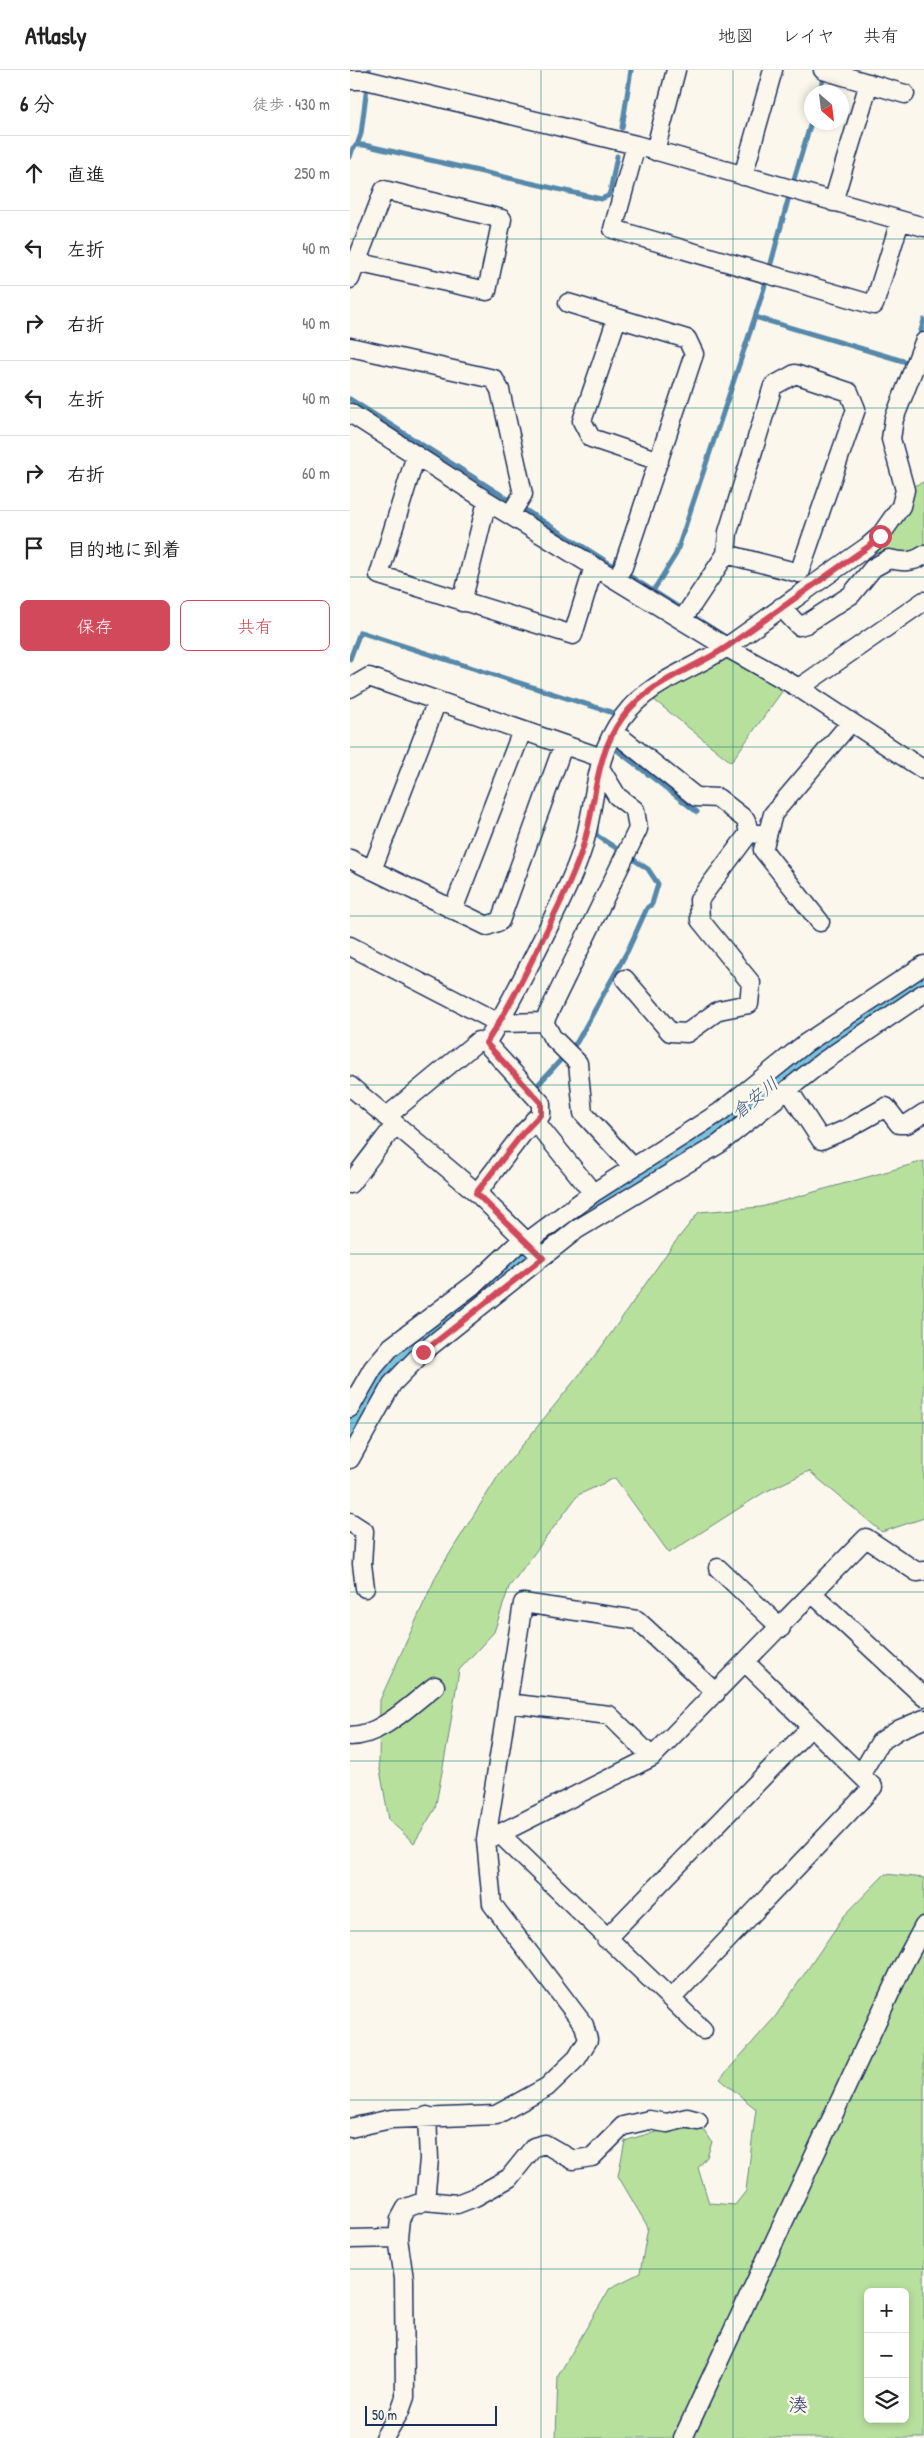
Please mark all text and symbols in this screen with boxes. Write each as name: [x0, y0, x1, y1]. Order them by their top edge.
text: Atlasly: [25, 19, 87, 51]
text: 地図: [718, 23, 754, 48]
text: レイヤ: [782, 23, 835, 48]
text: 共有: [863, 23, 899, 48]
north arrow: [804, 85, 849, 130]
text: 6 分: [20, 89, 54, 118]
text: 徒歩 · 430 m: [253, 93, 330, 115]
icon: ahead: [20, 159, 48, 187]
text: 直進: [67, 161, 105, 187]
text: 250 m: [294, 162, 330, 184]
icon: left: [20, 234, 48, 262]
text: 左折: [67, 236, 105, 262]
text: 40 m: [302, 237, 330, 259]
icon: right: [20, 309, 48, 337]
text: 右折: [67, 311, 105, 337]
text: 40 m: [302, 312, 330, 334]
icon: left: [20, 384, 48, 412]
text: 左折: [67, 386, 105, 412]
text: 40 m: [302, 387, 330, 409]
icon: right: [20, 459, 48, 487]
text: 右折: [67, 461, 105, 487]
text: 60 m: [302, 462, 330, 484]
route start: [869, 525, 892, 548]
icon: arrive: [20, 534, 48, 562]
text: 目的地に到着: [67, 536, 181, 562]
button: 保存: [20, 600, 170, 651]
button: 共有: [180, 600, 330, 651]
water label: 倉安川: [726, 1071, 784, 1124]
route end: [412, 1341, 435, 1364]
map controls: [864, 2288, 909, 2423]
button: +: [864, 2288, 909, 2333]
button: −: [864, 2333, 909, 2378]
button: layers: [864, 2378, 909, 2423]
district label: 湊: [788, 2391, 808, 2417]
scale bar: [365, 2403, 498, 2426]
text: 50 m: [372, 2405, 397, 2424]

